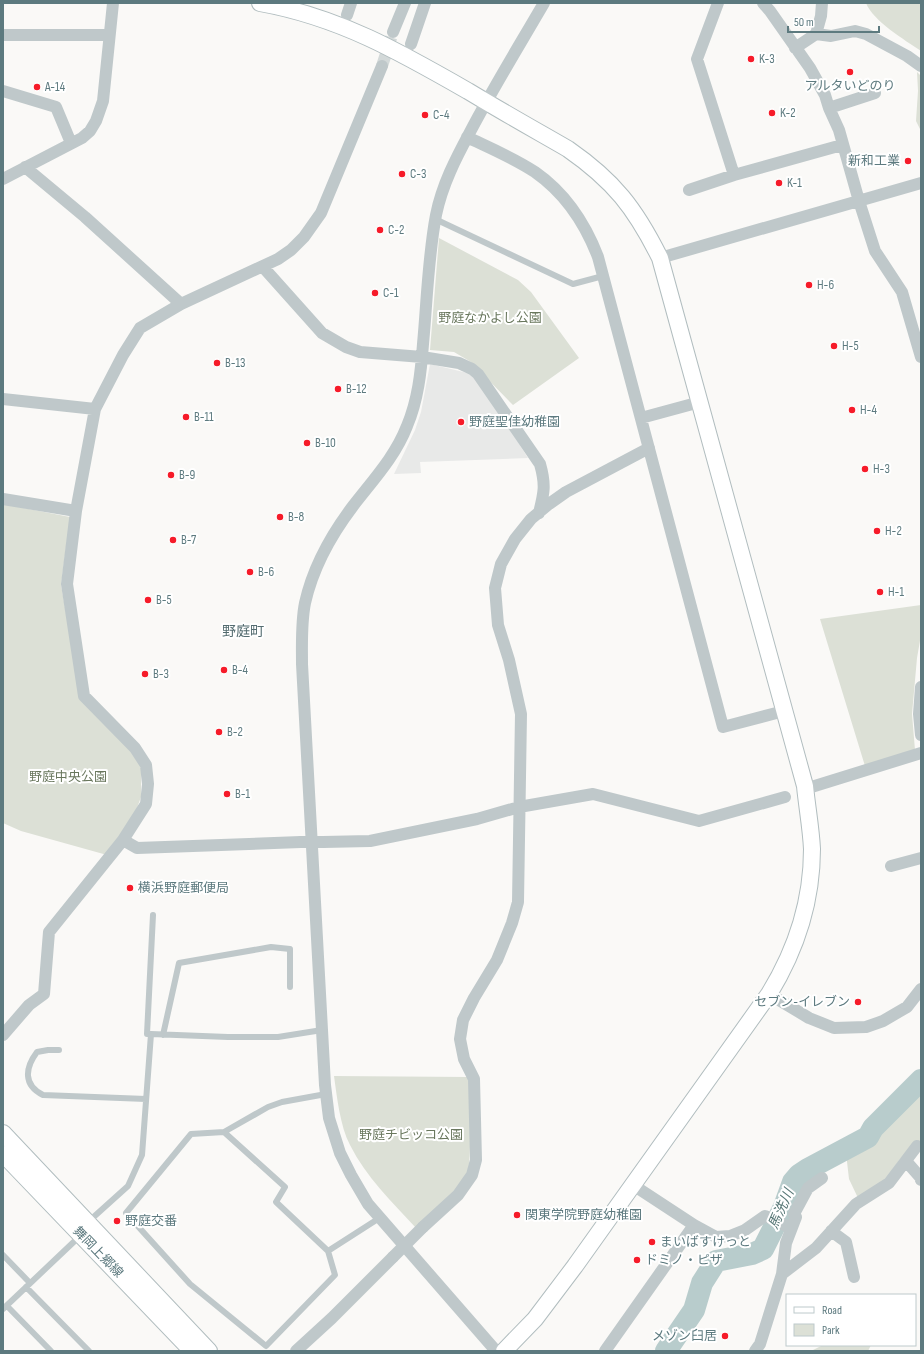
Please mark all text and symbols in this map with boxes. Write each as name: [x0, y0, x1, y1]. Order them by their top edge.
scale bar: [788, 8, 879, 34]
text: 50 m: [794, 15, 814, 30]
place label: K-3: [759, 51, 775, 67]
marker: K-3: [746, 54, 756, 64]
marker: アルタいどのり: [845, 67, 855, 77]
place label: アルタいどのり: [805, 78, 895, 94]
place label: A-14: [44, 79, 66, 95]
marker: A-14: [32, 82, 42, 92]
place label: K-2: [780, 105, 796, 121]
place label: C-4: [433, 107, 450, 123]
marker: K-2: [767, 108, 777, 118]
marker: C-4: [420, 110, 430, 120]
place label: 新和工業: [848, 153, 900, 169]
marker: 新和工業: [903, 156, 913, 166]
place label: C-3: [410, 166, 426, 182]
marker: C-3: [397, 169, 407, 179]
place label: K-1: [787, 175, 802, 191]
marker: K-1: [774, 178, 784, 188]
place label: C-2: [388, 222, 404, 238]
marker: C-2: [375, 225, 385, 235]
place label: H-6: [817, 277, 834, 293]
marker: H-6: [804, 280, 814, 290]
place label: C-1: [383, 285, 399, 301]
marker: C-1: [370, 288, 380, 298]
park label: 野庭なかよし公園: [438, 310, 542, 326]
place label: H-5: [842, 338, 859, 354]
marker: H-5: [829, 341, 839, 351]
place label: B-13: [225, 355, 246, 371]
marker: B-13: [212, 358, 222, 368]
place label: B-12: [346, 381, 367, 397]
marker: B-12: [333, 384, 343, 394]
place label: H-4: [860, 402, 877, 418]
marker: H-4: [847, 405, 857, 415]
place label: B-11: [194, 409, 214, 425]
marker: B-11: [181, 412, 191, 422]
place label: 野庭聖佳幼稚園: [469, 414, 560, 430]
marker: 野庭聖佳幼稚園: [456, 417, 466, 427]
place label: B-10: [315, 435, 336, 451]
marker: B-10: [302, 438, 312, 448]
place label: H-3: [873, 461, 890, 477]
marker: H-3: [860, 464, 870, 474]
place label: B-9: [179, 467, 196, 483]
marker: B-9: [166, 470, 176, 480]
place label: B-8: [288, 509, 305, 525]
marker: B-8: [275, 512, 285, 522]
place label: H-2: [885, 523, 902, 539]
marker: H-2: [872, 526, 882, 536]
place label: B-7: [181, 532, 197, 548]
marker: B-7: [168, 535, 178, 545]
place label: B-6: [258, 564, 275, 580]
marker: B-6: [245, 567, 255, 577]
place label: H-1: [888, 584, 904, 600]
marker: H-1: [875, 587, 885, 597]
place label: B-5: [156, 592, 172, 608]
marker: B-5: [143, 595, 153, 605]
district label: 野庭町: [222, 623, 264, 640]
place label: B-4: [232, 662, 249, 678]
marker: B-4: [219, 665, 229, 675]
place label: B-3: [153, 666, 169, 682]
marker: B-3: [140, 669, 150, 679]
place label: B-2: [227, 724, 243, 740]
marker: B-2: [214, 727, 224, 737]
park label: 野庭中央公園: [29, 769, 107, 785]
place label: B-1: [235, 786, 251, 802]
marker: B-1: [222, 789, 232, 799]
place label: 横浜野庭郵便局: [138, 880, 229, 896]
marker: 横浜野庭郵便局: [125, 883, 135, 893]
place label: セブン-イレブン: [754, 994, 850, 1010]
marker: セブン-イレブン: [853, 997, 863, 1007]
park label: 野庭チビッコ公園: [359, 1127, 463, 1143]
water label: 馬洗川: [765, 1185, 798, 1232]
place label: 関東学院野庭幼稚園: [525, 1207, 642, 1223]
marker: 関東学院野庭幼稚園: [512, 1210, 522, 1220]
place label: 野庭交番: [125, 1213, 177, 1229]
marker: 野庭交番: [112, 1216, 122, 1226]
street label: 舞岡上郷線: [70, 1223, 126, 1281]
place label: まいばすけっと: [660, 1234, 751, 1250]
marker: まいばすけっと: [647, 1237, 657, 1247]
place label: ドミノ・ピザ: [645, 1252, 723, 1268]
marker: ドミノ・ピザ: [632, 1255, 642, 1265]
legend: [786, 1294, 916, 1346]
text: Road: [822, 1303, 842, 1318]
text: Park: [822, 1323, 840, 1338]
place label: メゾン臼居: [652, 1328, 717, 1344]
marker: メゾン臼居: [720, 1331, 730, 1341]

